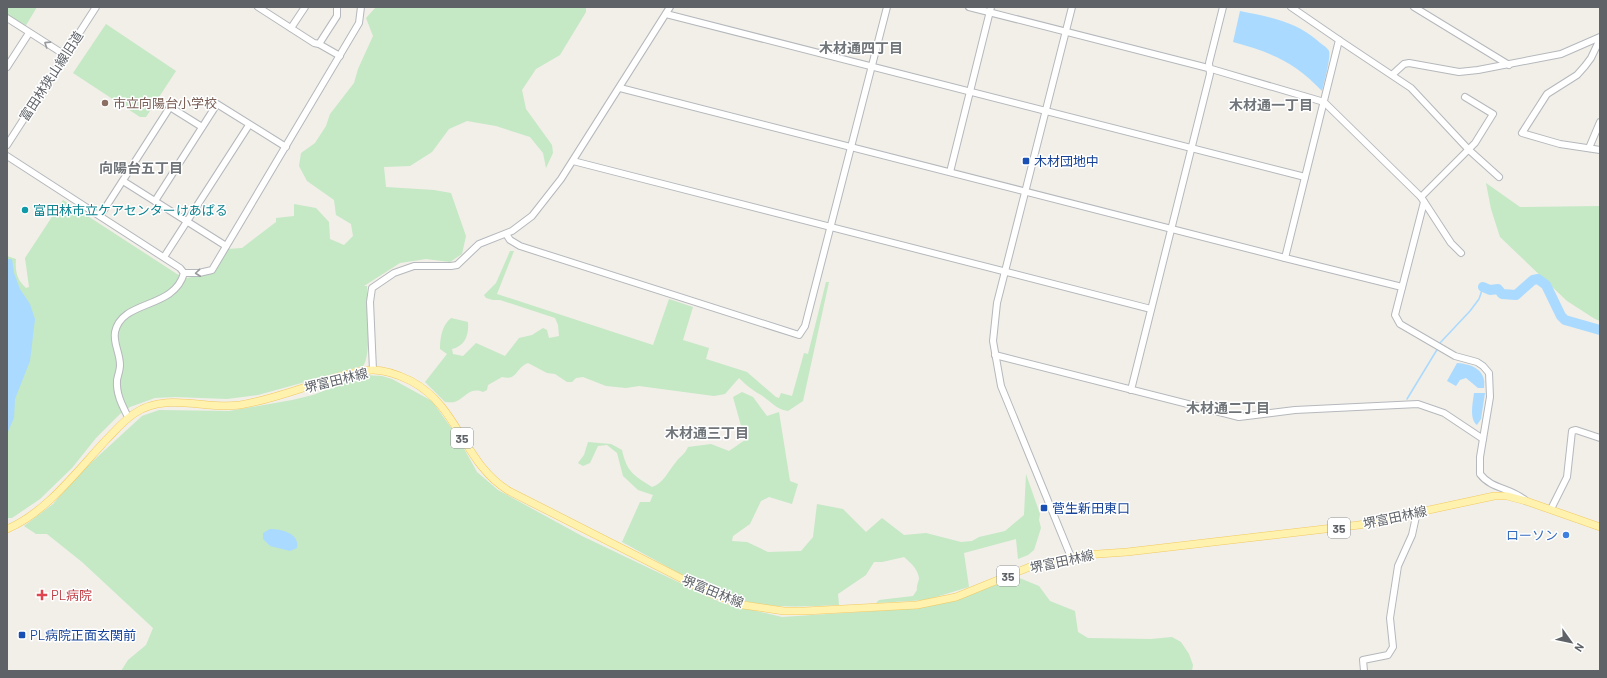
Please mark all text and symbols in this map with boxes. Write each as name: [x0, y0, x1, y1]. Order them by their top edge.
street label: 富田林狭山線旧道: [16, 28, 86, 124]
district label: 木材通四丁目: [819, 39, 903, 56]
one-way arrow: [44, 41, 51, 49]
place label: 市立向陽台小学校: [113, 95, 217, 111]
district label: 木材通一丁目: [1229, 96, 1313, 113]
marker: 市立向陽台小学校: [100, 98, 110, 108]
place label: 木材団地中: [1034, 153, 1099, 169]
marker: 木材団地中: [1021, 156, 1031, 166]
district label: 向陽台五丁目: [99, 159, 183, 176]
place label: 富田林市立ケアセンターけあぱる: [33, 202, 228, 218]
marker: 富田林市立ケアセンターけあぱる: [20, 205, 30, 215]
one-way arrow: [195, 268, 201, 277]
street label: 堺富田林線: [303, 364, 369, 396]
district label: 木材通二丁目: [1186, 399, 1270, 416]
district label: 木材通三丁目: [665, 424, 749, 441]
road number: 35: [451, 428, 473, 448]
place label: 菅生新田東口: [1052, 500, 1130, 516]
street label: 堺富田林線: [1362, 502, 1428, 532]
marker: 菅生新田東口: [1039, 503, 1049, 513]
road number: 35: [1328, 518, 1350, 538]
place label: ローソン: [1506, 527, 1558, 543]
marker: ローソン: [1561, 530, 1571, 540]
street label: 堺富田林線: [1029, 546, 1095, 576]
road number: 35: [997, 566, 1019, 586]
street label: 堺富田林線: [680, 571, 746, 611]
place label: PL病院: [51, 587, 92, 603]
marker: PL病院: [36, 589, 48, 601]
north arrow: [1551, 622, 1591, 662]
place label: PL病院正面玄関前: [30, 627, 136, 643]
marker: PL病院正面玄関前: [17, 630, 27, 640]
text: N: [1572, 641, 1587, 654]

